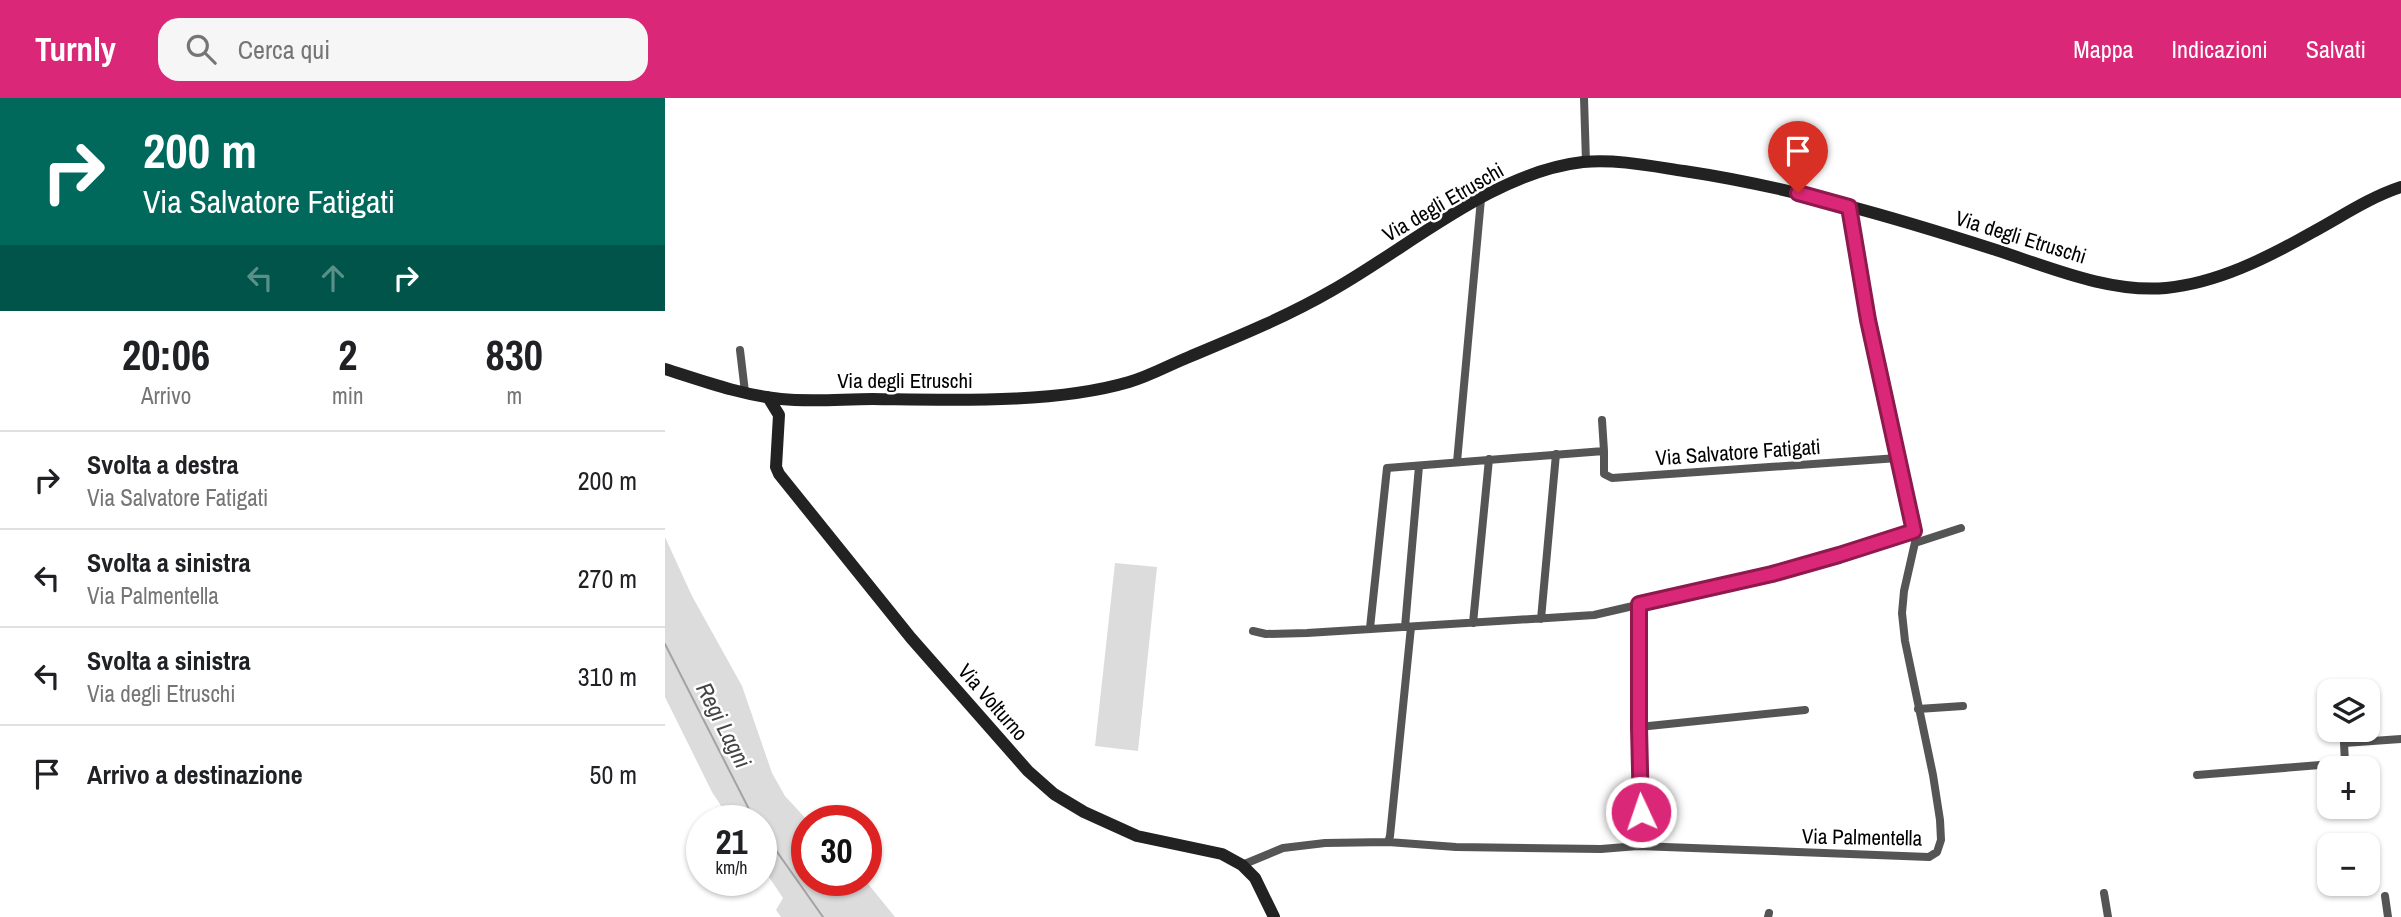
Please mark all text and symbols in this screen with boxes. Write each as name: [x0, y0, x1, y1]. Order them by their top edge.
search box: [158, 18, 648, 81]
text: Turnly: [35, 27, 116, 71]
icon: search: [182, 30, 220, 68]
text: Cerca qui: [238, 32, 330, 67]
text: Mappa: [2073, 33, 2134, 65]
text: Indicazioni: [2172, 33, 2268, 65]
text: Salvati: [2306, 33, 2366, 65]
text: 200 m: [143, 117, 257, 183]
pin: [1768, 121, 1828, 193]
icon: right: [28, 126, 119, 217]
icon: arrive: [1779, 132, 1817, 170]
street label: Via degli Etruschi: [1377, 156, 1509, 248]
text: Via Salvatore Fatigati: [143, 180, 395, 223]
street label: Via degli Etruschi: [1952, 203, 2090, 271]
icon: left: [241, 259, 279, 297]
icon: ahead: [314, 259, 352, 297]
icon: right: [387, 259, 425, 297]
text: 20:06: [122, 327, 210, 383]
text: 2: [338, 327, 357, 383]
text: 830: [486, 327, 543, 383]
street label: Via degli Etruschi: [837, 366, 973, 395]
text: Arrivo: [141, 380, 191, 411]
text: min: [332, 380, 364, 411]
text: m: [506, 380, 522, 411]
street label: Via Salvatore Fatigati: [1654, 432, 1822, 472]
text: Svolta a destra: [87, 447, 239, 482]
icon: right: [28, 461, 66, 499]
text: 200 m: [578, 463, 637, 498]
text: Via Salvatore Fatigati: [87, 482, 268, 513]
text: Svolta a sinistra: [87, 545, 251, 580]
icon: left: [28, 559, 66, 597]
text: 270 m: [578, 561, 637, 596]
text: Via Palmentella: [87, 580, 219, 611]
text: Svolta a sinistra: [87, 643, 251, 678]
icon: left: [28, 657, 66, 695]
street label: Via Volturno: [951, 657, 1035, 747]
text: 310 m: [578, 659, 637, 694]
water label: Regi Lagni: [689, 677, 759, 774]
text: Via degli Etruschi: [87, 678, 236, 709]
map controls: [2317, 679, 2380, 896]
button: layers: [2317, 679, 2380, 742]
icon: arrive: [28, 755, 66, 793]
button: +: [2317, 756, 2380, 819]
text: Arrivo a destinazione: [87, 757, 303, 792]
text: 50 m: [590, 757, 637, 792]
position arrow: [1604, 775, 1678, 849]
speed limit sign: 30: [791, 805, 882, 896]
text: 21: [716, 818, 747, 865]
street label: Via Palmentella: [1802, 821, 1923, 853]
button: −: [2317, 833, 2380, 896]
text: km/h: [716, 855, 748, 880]

